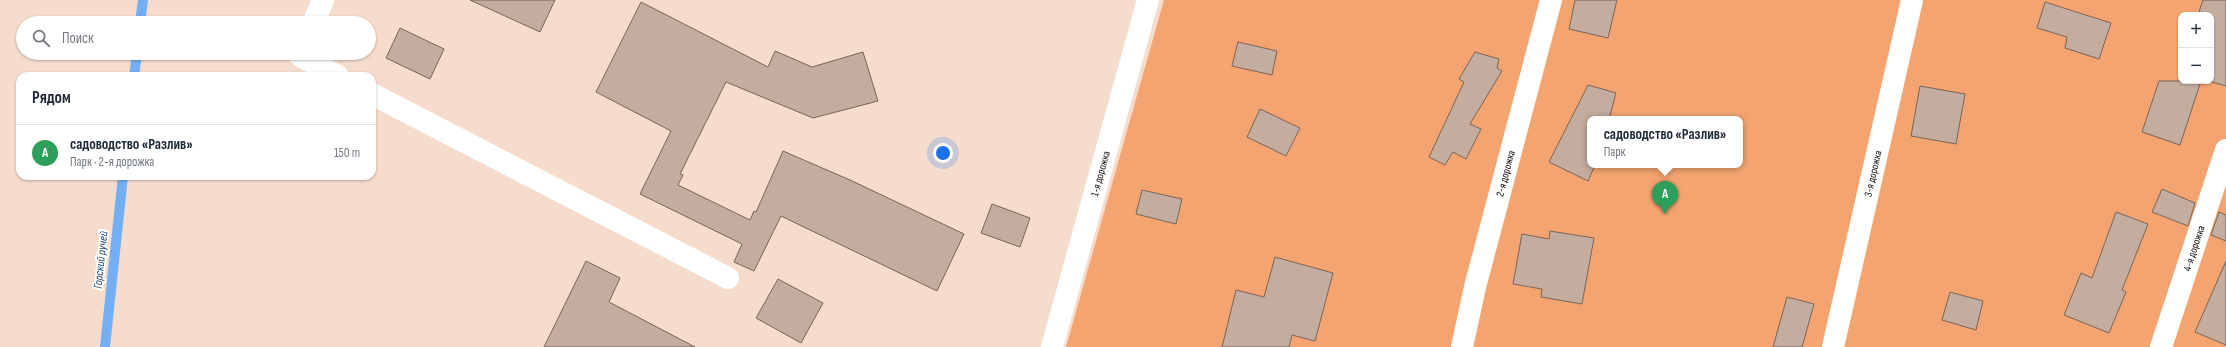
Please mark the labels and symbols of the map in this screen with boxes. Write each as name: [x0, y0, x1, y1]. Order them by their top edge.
your location: [933, 143, 953, 163]
street label: 1-я дорожка: [1088, 149, 1112, 198]
street label: 2-я дорожка: [1493, 149, 1517, 198]
street label: 3-я дорожка: [1861, 149, 1884, 198]
pin: A: [1652, 181, 1678, 214]
street label: 4-я дорожка: [2180, 224, 2207, 273]
water label: Горский ручей: [91, 230, 111, 289]

